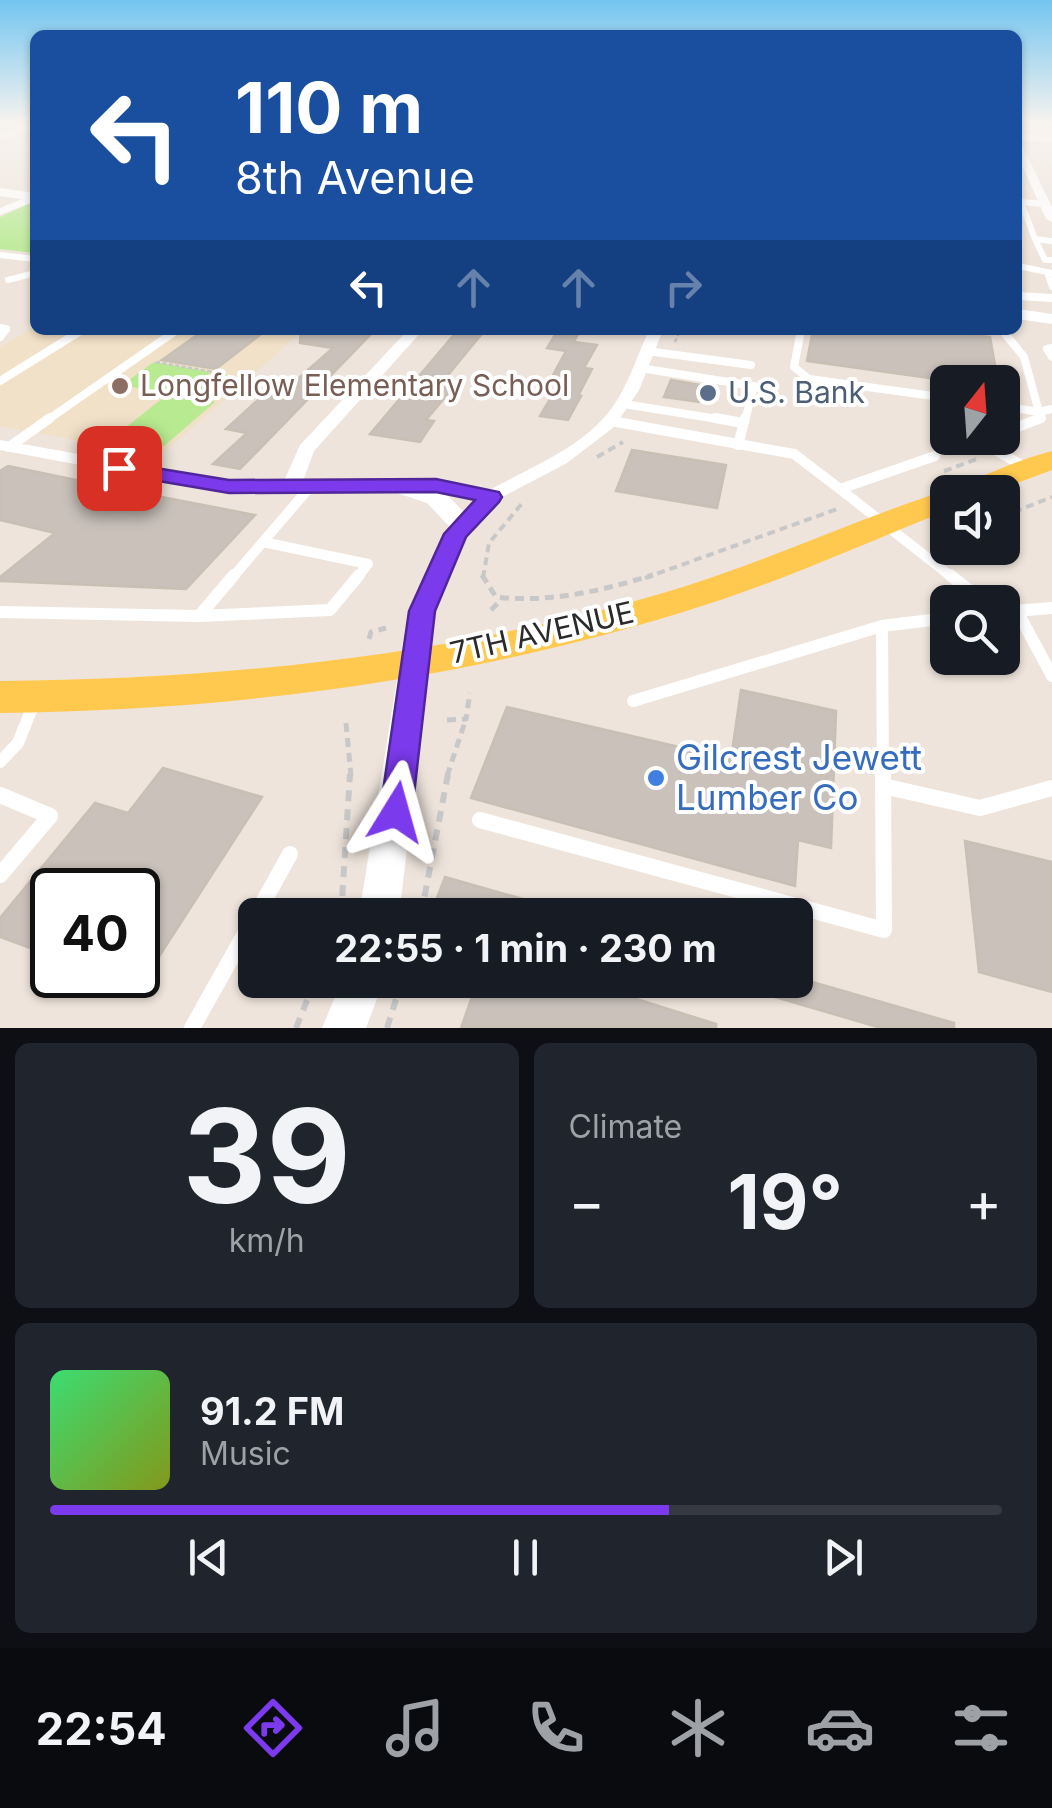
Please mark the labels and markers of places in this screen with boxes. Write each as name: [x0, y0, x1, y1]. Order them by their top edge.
place label: Longfellow Elementary School: [140, 367, 569, 403]
place label: U.S. Bank: [728, 374, 865, 410]
marker: Longfellow Elementary School: [109, 375, 131, 397]
marker: U.S. Bank: [697, 382, 719, 404]
pin: [77, 426, 162, 511]
place label: Gilcrest Jewett Lumber Co: [676, 736, 922, 818]
marker: Gilcrest Jewett Lumber Co: [645, 767, 667, 789]

